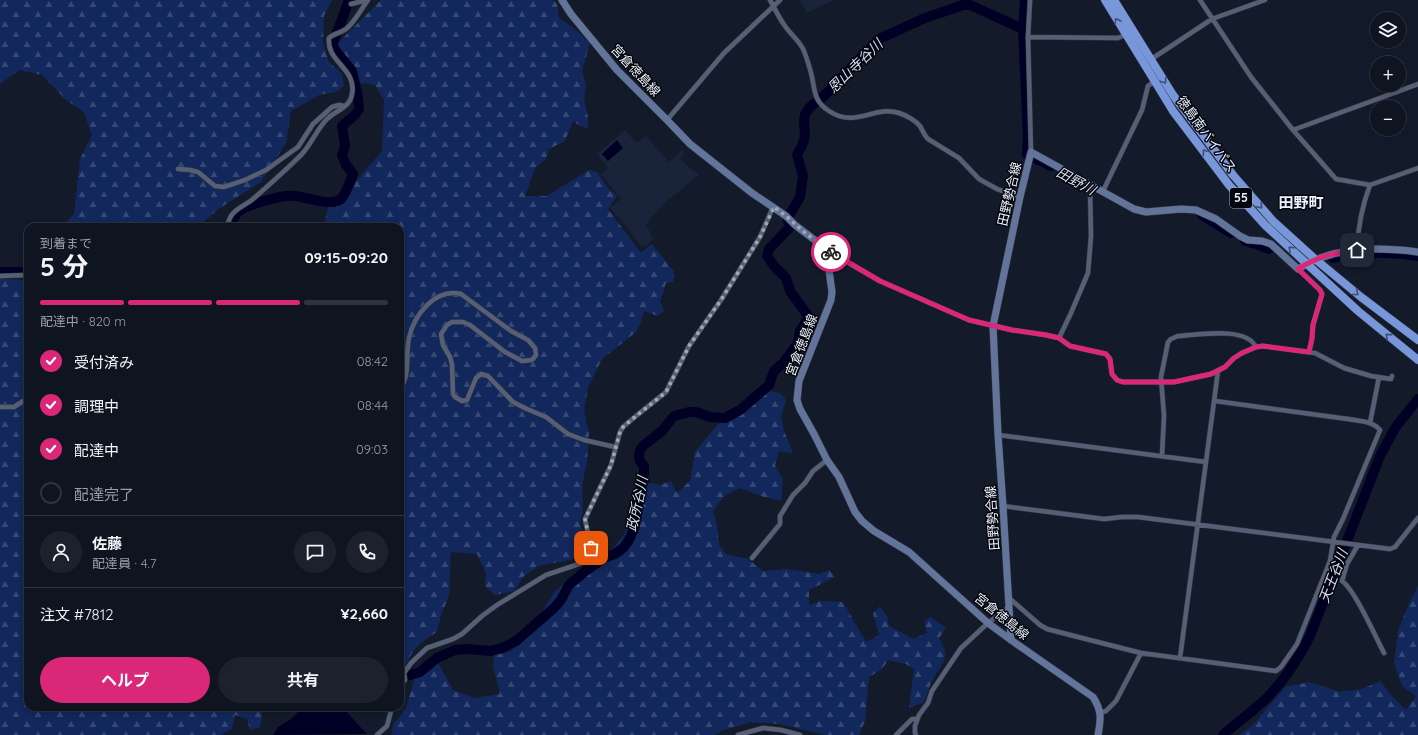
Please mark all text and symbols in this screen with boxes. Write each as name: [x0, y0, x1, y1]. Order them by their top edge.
map controls: [1370, 12, 1406, 136]
button: layers: [1370, 12, 1406, 48]
one-way arrow: [1114, 18, 1121, 25]
water label: 恩山寺谷川: [824, 34, 888, 97]
street label: 宮倉徳島線: [608, 41, 664, 99]
button: +: [1370, 56, 1406, 92]
one-way arrow: [1159, 77, 1167, 84]
street label: 徳島南バイパス: [1174, 93, 1240, 175]
button: −: [1370, 100, 1406, 136]
one-way arrow: [1203, 150, 1210, 157]
street label: 田野勢合線: [994, 161, 1024, 227]
water label: 田野川: [1053, 163, 1100, 200]
road number: 55: [1230, 188, 1252, 208]
district label: 田野町: [1278, 193, 1324, 212]
one-way arrow: [1256, 201, 1263, 208]
courier: [811, 232, 851, 272]
pin: [1340, 233, 1374, 267]
text: 到着まで: [40, 235, 92, 251]
icon: home: [1346, 239, 1368, 261]
icon: bike: [820, 241, 842, 263]
one-way arrow: [1288, 246, 1296, 254]
text: 09:15–09:20: [304, 248, 388, 267]
text: 5 分: [40, 250, 88, 283]
one-way arrow: [1352, 288, 1359, 295]
street label: 宮倉徳島線: [782, 312, 820, 378]
text: 配達中 · 820 m: [40, 313, 126, 329]
one-way arrow: [1385, 333, 1393, 340]
icon: check: [40, 350, 62, 372]
text: 受付済み: [74, 353, 134, 372]
text: 08:42: [357, 353, 388, 369]
icon: check: [40, 394, 62, 416]
text: 調理中: [74, 397, 119, 416]
text: 08:44: [357, 397, 388, 413]
icon: check: [40, 438, 62, 460]
text: 配達中: [74, 441, 119, 460]
text: 09:03: [356, 441, 388, 457]
water label: 政所谷川: [622, 473, 652, 533]
text: 配達完了: [74, 485, 134, 504]
street label: 田野勢合線: [982, 485, 1002, 551]
button: person: [40, 531, 82, 573]
button: chat: [294, 531, 336, 573]
button: phone: [346, 531, 388, 573]
pin: [574, 531, 608, 565]
text: 佐藤: [92, 534, 122, 553]
icon: bag: [580, 537, 602, 559]
water label: 天王谷川: [1315, 545, 1352, 605]
text: 配達員 · 4.7: [92, 555, 157, 571]
street label: 宮倉徳島線: [972, 589, 1032, 643]
text: ¥2,660: [341, 604, 388, 623]
text: 注文 #7812: [40, 605, 114, 624]
button: ヘルプ: [40, 657, 210, 703]
button: 共有: [218, 657, 388, 703]

